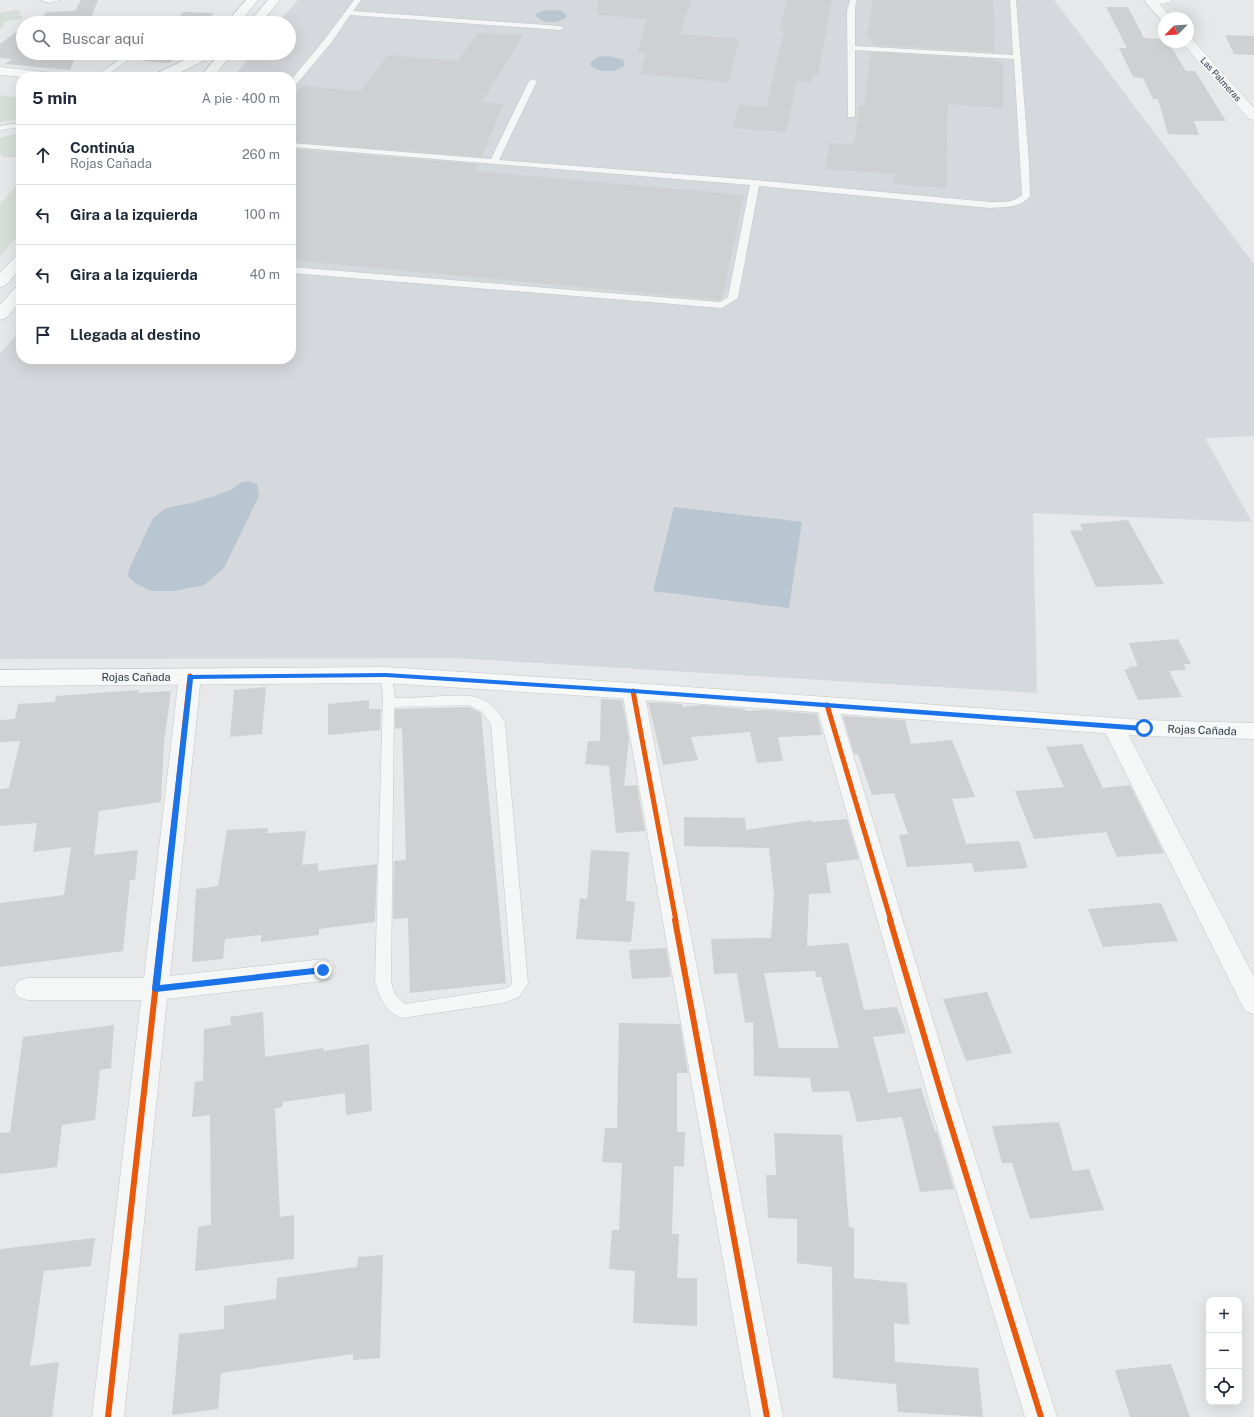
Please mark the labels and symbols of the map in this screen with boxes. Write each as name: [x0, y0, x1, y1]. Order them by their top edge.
north arrow: [1158, 12, 1194, 48]
street label: Las Palmeras: [1198, 55, 1244, 104]
street label: Rojas Cañada: [101, 671, 171, 683]
route start: [1135, 719, 1153, 737]
street label: Rojas Cañada: [1167, 723, 1237, 737]
route end: [314, 961, 332, 979]

